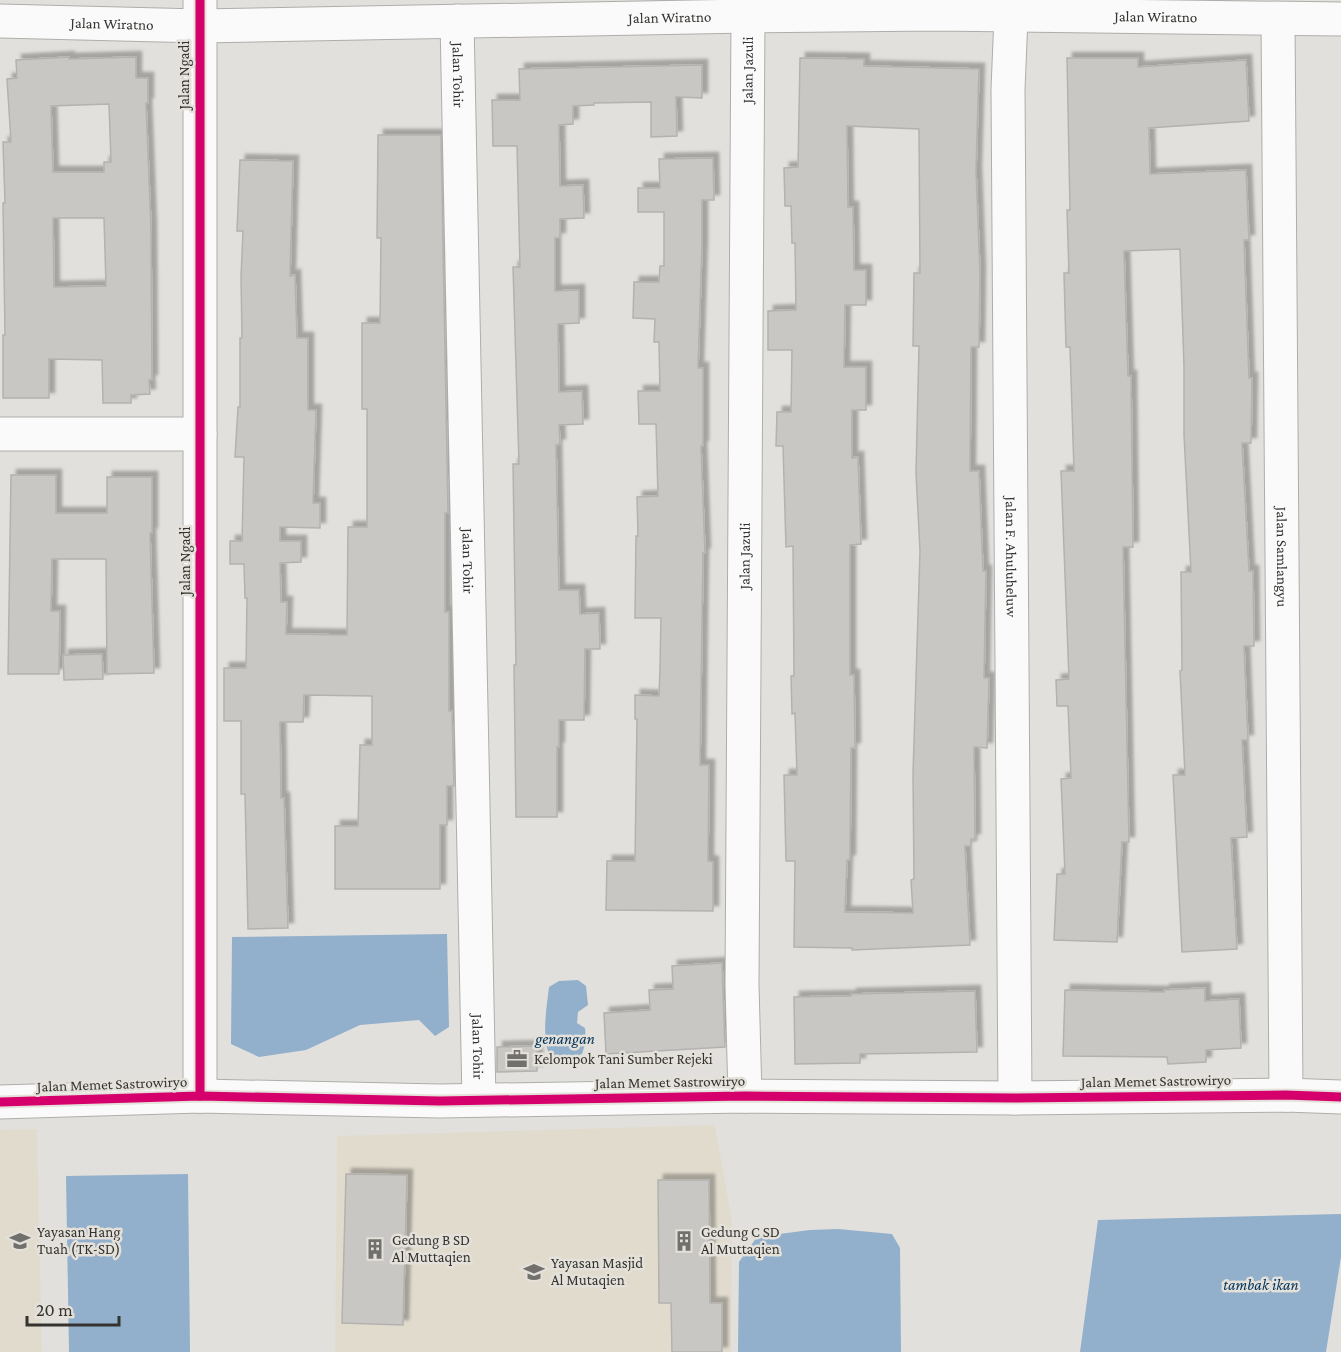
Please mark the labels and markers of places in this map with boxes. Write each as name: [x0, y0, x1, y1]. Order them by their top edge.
office icon: Kelompok Tani Sumber Rejeki: [505, 1047, 529, 1071]
place label: Kelompok Tani Sumber Rejeki: [534, 1051, 713, 1068]
place label: Yayasan Hang Tuah (TK-SD): [37, 1224, 120, 1258]
place label: Gedung C SD Al Muttaqien: [701, 1224, 780, 1258]
school or university icon: Yayasan Hang Tuah (TK-SD): [8, 1229, 32, 1253]
building icon: Gedung C SD Al Muttaqien: [672, 1229, 696, 1253]
place label: Gedung B SD Al Muttaqien: [392, 1232, 471, 1266]
building icon: Gedung B SD Al Muttaqien: [363, 1237, 387, 1261]
place label: Yayasan Masjid Al Mutaqien: [551, 1255, 643, 1289]
school or university icon: Yayasan Masjid Al Mutaqien: [522, 1260, 546, 1284]

